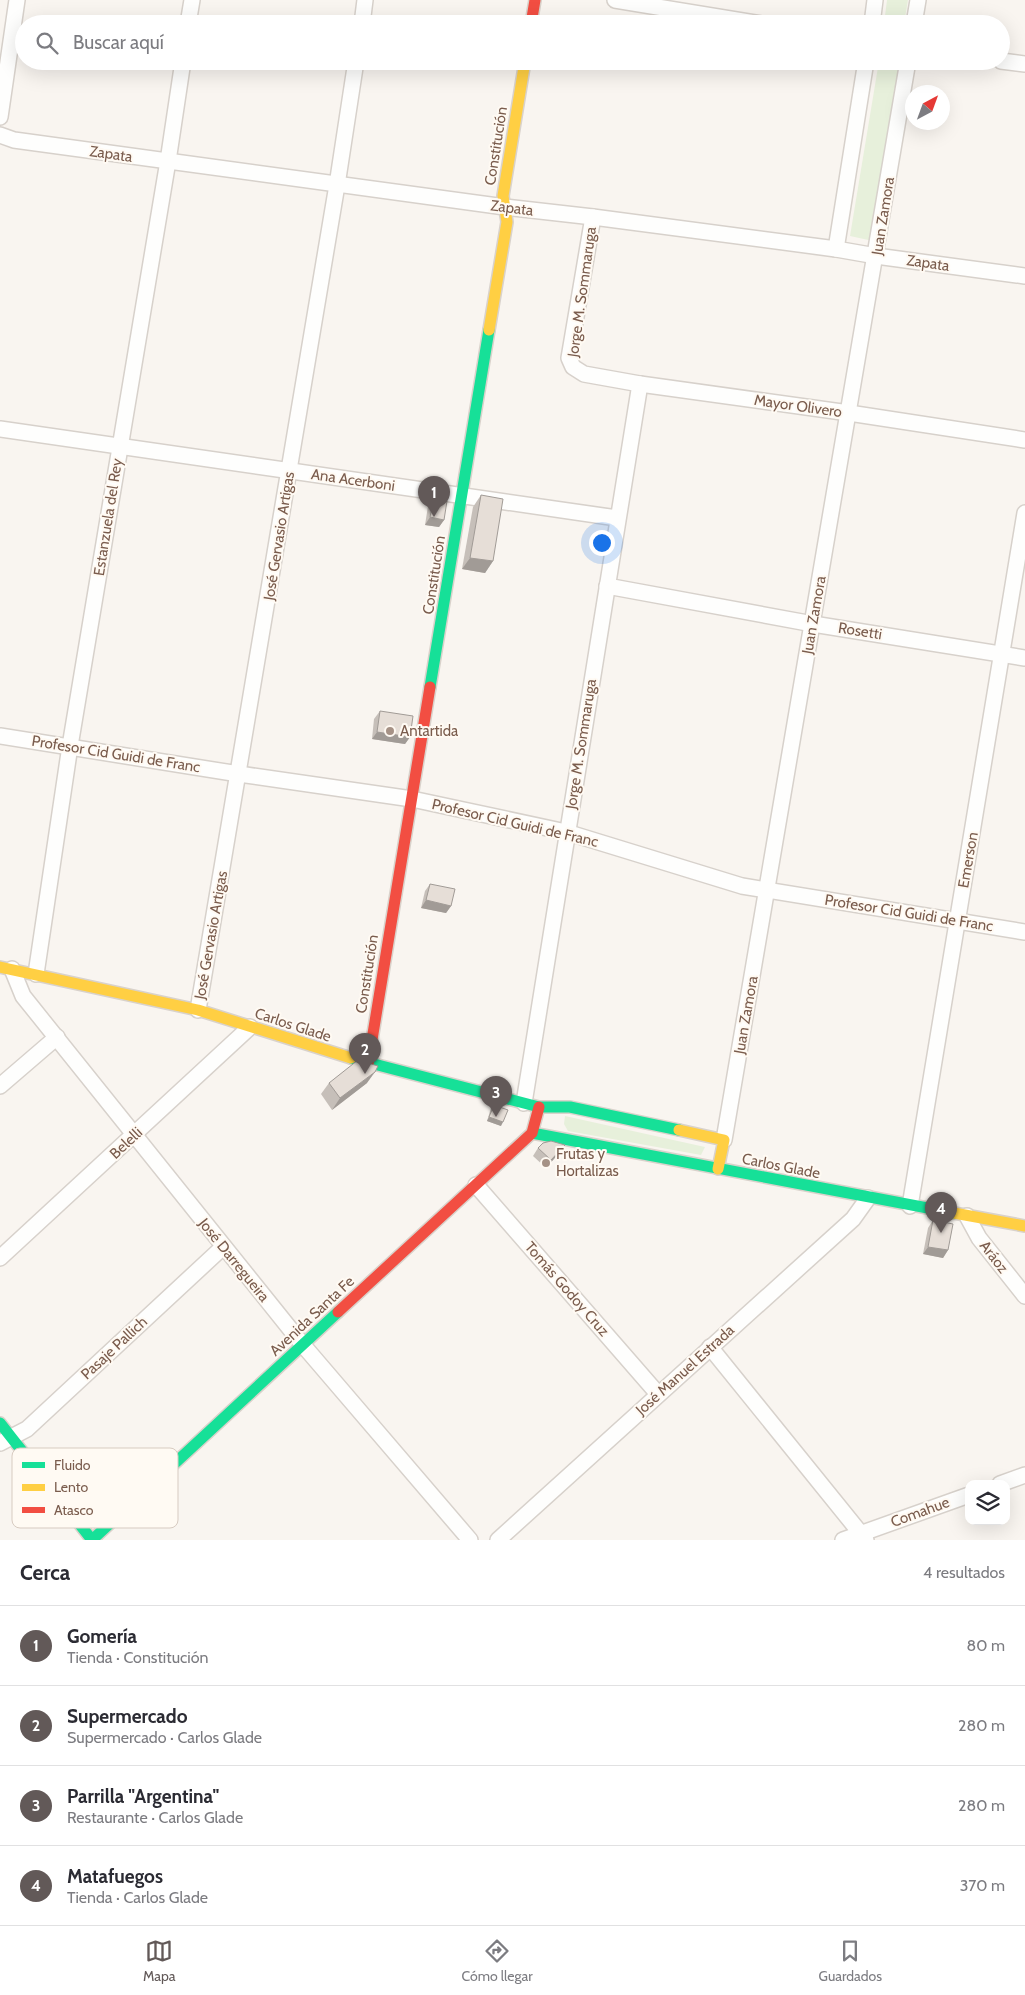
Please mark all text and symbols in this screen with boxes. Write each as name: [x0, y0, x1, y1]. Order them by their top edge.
search box: [15, 15, 1010, 70]
icon: search: [33, 29, 61, 57]
text: Buscar aquí: [73, 31, 164, 54]
north arrow: [905, 85, 950, 130]
street label: Constitución: [481, 105, 511, 187]
street label: Zapata: [88, 142, 134, 166]
street label: Juan Zamora: [868, 175, 898, 257]
street label: Zapata: [490, 196, 535, 220]
street label: Jorge M. Sommaruga: [564, 225, 600, 359]
street label: Zapata: [905, 251, 951, 275]
street label: Mayor Olivero: [753, 391, 843, 421]
street label: Estanzuela del Rey: [90, 457, 126, 577]
street label: Ana Acerboni: [310, 465, 396, 495]
street label: José Gervasio Artigas: [260, 470, 298, 603]
pin: 1: [418, 476, 450, 517]
your location: [589, 530, 615, 556]
street label: Constitución: [419, 534, 449, 616]
street label: Juan Zamora: [798, 574, 830, 656]
street label: Rosetti: [837, 619, 883, 643]
street label: Jorge M. Sommaruga: [562, 677, 600, 811]
place label: Antartida: [400, 722, 459, 740]
marker: Antartida: [384, 725, 396, 737]
street label: Profesor Cid Guidi de Franc: [30, 732, 202, 776]
street label: Profesor Cid Guidi de Franc: [430, 795, 600, 851]
street label: Emerson: [954, 831, 982, 889]
street label: José Gervasio Artigas: [191, 869, 231, 1002]
street label: Profesor Cid Guidi de Franc: [823, 891, 995, 935]
street label: Constitución: [352, 933, 382, 1015]
street label: Juan Zamora: [730, 974, 762, 1056]
street label: Carlos Glade: [253, 1004, 334, 1046]
pin: 2: [349, 1033, 381, 1074]
pin: 3: [480, 1076, 512, 1117]
street label: Belelli: [106, 1123, 146, 1163]
place label: Frutas y Hortalizas: [556, 1145, 619, 1180]
street label: Carlos Glade: [740, 1150, 822, 1182]
marker: Frutas y Hortalizas: [540, 1157, 552, 1169]
pin: 4: [925, 1192, 957, 1233]
street label: José Darregueira: [194, 1214, 274, 1306]
street label: Aráoz: [976, 1237, 1012, 1277]
street label: Tomás Godoy Cruz: [521, 1238, 613, 1340]
street label: Avenida Santa Fe: [266, 1272, 358, 1360]
street label: Pasaje Pallich: [77, 1313, 151, 1383]
street label: José Manuel Estrada: [631, 1321, 738, 1420]
legend: [12, 1448, 178, 1528]
text: Fluido: [54, 1456, 91, 1474]
text: Lento: [54, 1478, 88, 1496]
map controls: [965, 1480, 1010, 1525]
button: layers: [965, 1480, 1010, 1525]
street label: Comahue: [888, 1493, 952, 1531]
text: Atasco: [54, 1501, 94, 1519]
text: Cerca: [20, 1560, 70, 1585]
text: 4 resultados: [923, 1563, 1005, 1582]
text: Gomería: [67, 1625, 137, 1648]
text: 1: [33, 1636, 39, 1655]
text: 80 m: [967, 1636, 1005, 1655]
text: Tienda · Constitución: [67, 1648, 208, 1667]
text: Supermercado: [67, 1705, 188, 1728]
text: 2: [32, 1716, 40, 1735]
text: 280 m: [958, 1716, 1005, 1735]
text: Supermercado · Carlos Glade: [67, 1728, 262, 1747]
text: Parrilla "Argentina": [67, 1785, 219, 1808]
text: 3: [32, 1796, 40, 1815]
text: 280 m: [958, 1796, 1005, 1815]
text: Restaurante · Carlos Glade: [67, 1808, 243, 1827]
text: Matafuegos: [67, 1865, 163, 1888]
text: 4: [31, 1876, 41, 1895]
text: 370 m: [960, 1876, 1005, 1895]
text: Tienda · Carlos Glade: [67, 1888, 208, 1907]
tab: Mapa: [143, 1937, 176, 1985]
tab: Cómo llegar: [462, 1937, 533, 1985]
tab: Guardados: [819, 1937, 882, 1985]

